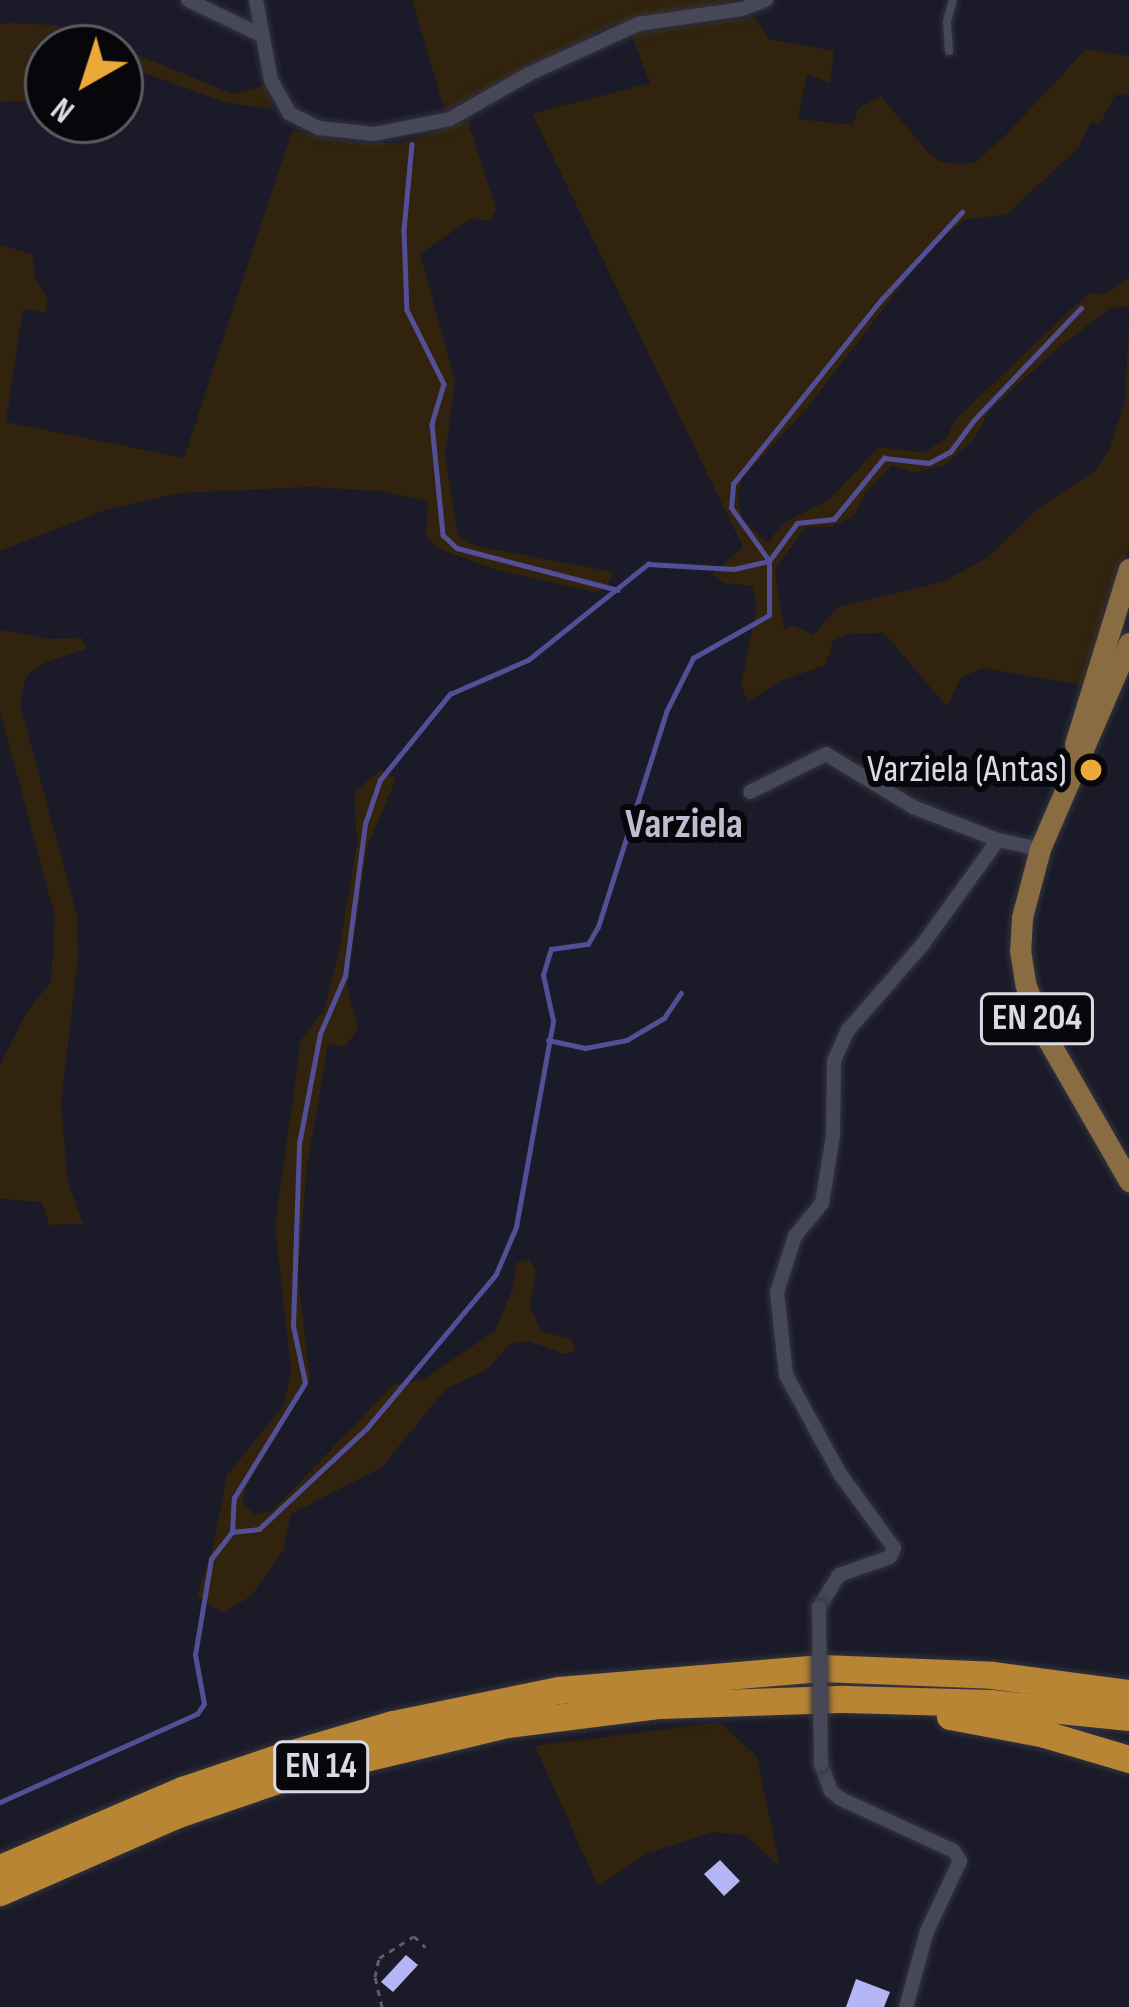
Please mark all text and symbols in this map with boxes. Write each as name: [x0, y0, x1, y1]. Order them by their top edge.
north arrow: [24, 24, 144, 144]
text: N: [44, 89, 83, 131]
place label: Varziela (Antas): [867, 747, 1067, 793]
marker: Varziela (Antas): [1078, 757, 1104, 783]
district label: Varziela: [625, 800, 743, 850]
road number: EN 204: [977, 989, 1097, 1049]
road number: EN 14: [273, 1737, 369, 1797]

